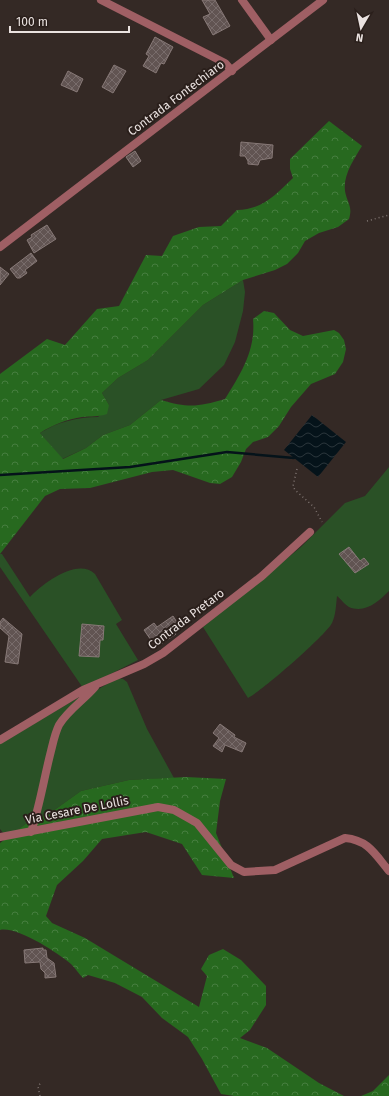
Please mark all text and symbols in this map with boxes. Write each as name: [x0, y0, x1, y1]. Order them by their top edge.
scale bar: [10, 8, 129, 34]
north arrow: [341, 8, 381, 48]
text: 100 m: [16, 15, 48, 29]
text: N: [355, 30, 364, 44]
street label: Contrada Fontechiaro: [125, 57, 227, 139]
street label: Contrada Pretaro: [145, 586, 227, 652]
street label: Via Cesare De Lollis: [24, 793, 130, 827]

